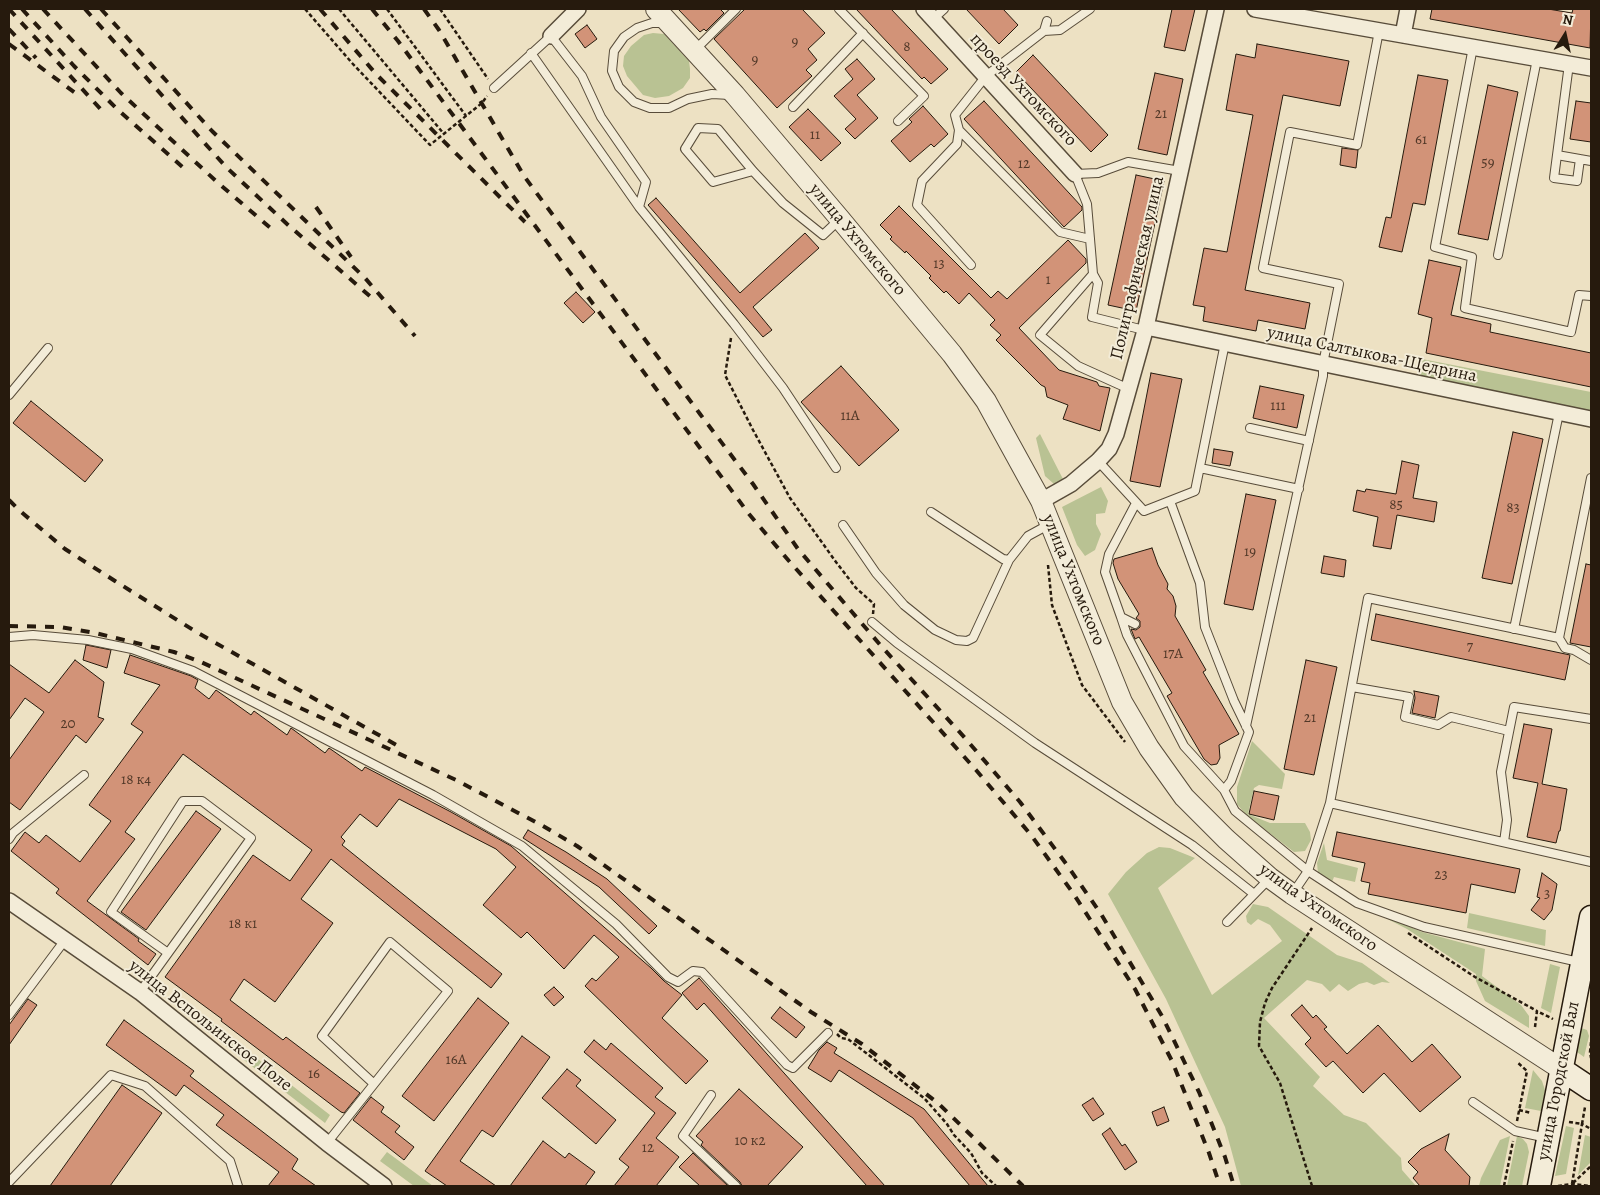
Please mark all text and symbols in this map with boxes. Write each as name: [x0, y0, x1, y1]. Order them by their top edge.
text: N: [1561, 9, 1574, 30]
north arrow: [1540, 10, 1590, 60]
street label: проезд Ухтомского: [965, 29, 1081, 151]
house number: 9: [792, 33, 798, 51]
house number: 8: [903, 38, 911, 56]
house number: 9: [752, 51, 758, 69]
house number: 21: [1155, 105, 1167, 123]
house number: 11: [810, 126, 820, 144]
house number: 61: [1415, 131, 1427, 149]
house number: 59: [1481, 154, 1495, 172]
house number: 12: [1018, 155, 1030, 173]
street label: Полиграфическая улица: [1106, 174, 1170, 362]
street label: улица Ухтомского: [804, 180, 910, 300]
house number: 13: [933, 255, 945, 273]
house number: 1: [1045, 271, 1051, 289]
street label: улица Салтыкова-Щедрина: [1265, 322, 1479, 388]
house number: 111: [1270, 397, 1286, 415]
house number: 11А: [840, 407, 860, 425]
house number: 85: [1389, 496, 1403, 514]
house number: 83: [1506, 499, 1520, 517]
street label: улица Ухтомского: [1037, 511, 1109, 649]
house number: 19: [1244, 543, 1256, 561]
house number: 7: [1467, 638, 1473, 656]
house number: 17А: [1163, 645, 1183, 663]
house number: 21: [1304, 709, 1316, 727]
house number: 20: [60, 715, 76, 733]
house number: 18 к4: [121, 771, 151, 789]
street label: улица Ухтомского: [1255, 859, 1381, 957]
house number: 23: [1434, 866, 1448, 884]
house number: 3: [1544, 885, 1550, 903]
house number: 18 к1: [229, 915, 257, 933]
street label: улица Вспольинское Поле: [124, 955, 296, 1097]
street label: улица Городской Вал: [1533, 1000, 1585, 1162]
house number: 16А: [446, 1051, 466, 1069]
house number: 16: [308, 1065, 320, 1083]
house number: 10 к2: [734, 1132, 766, 1150]
house number: 12: [642, 1139, 654, 1157]

